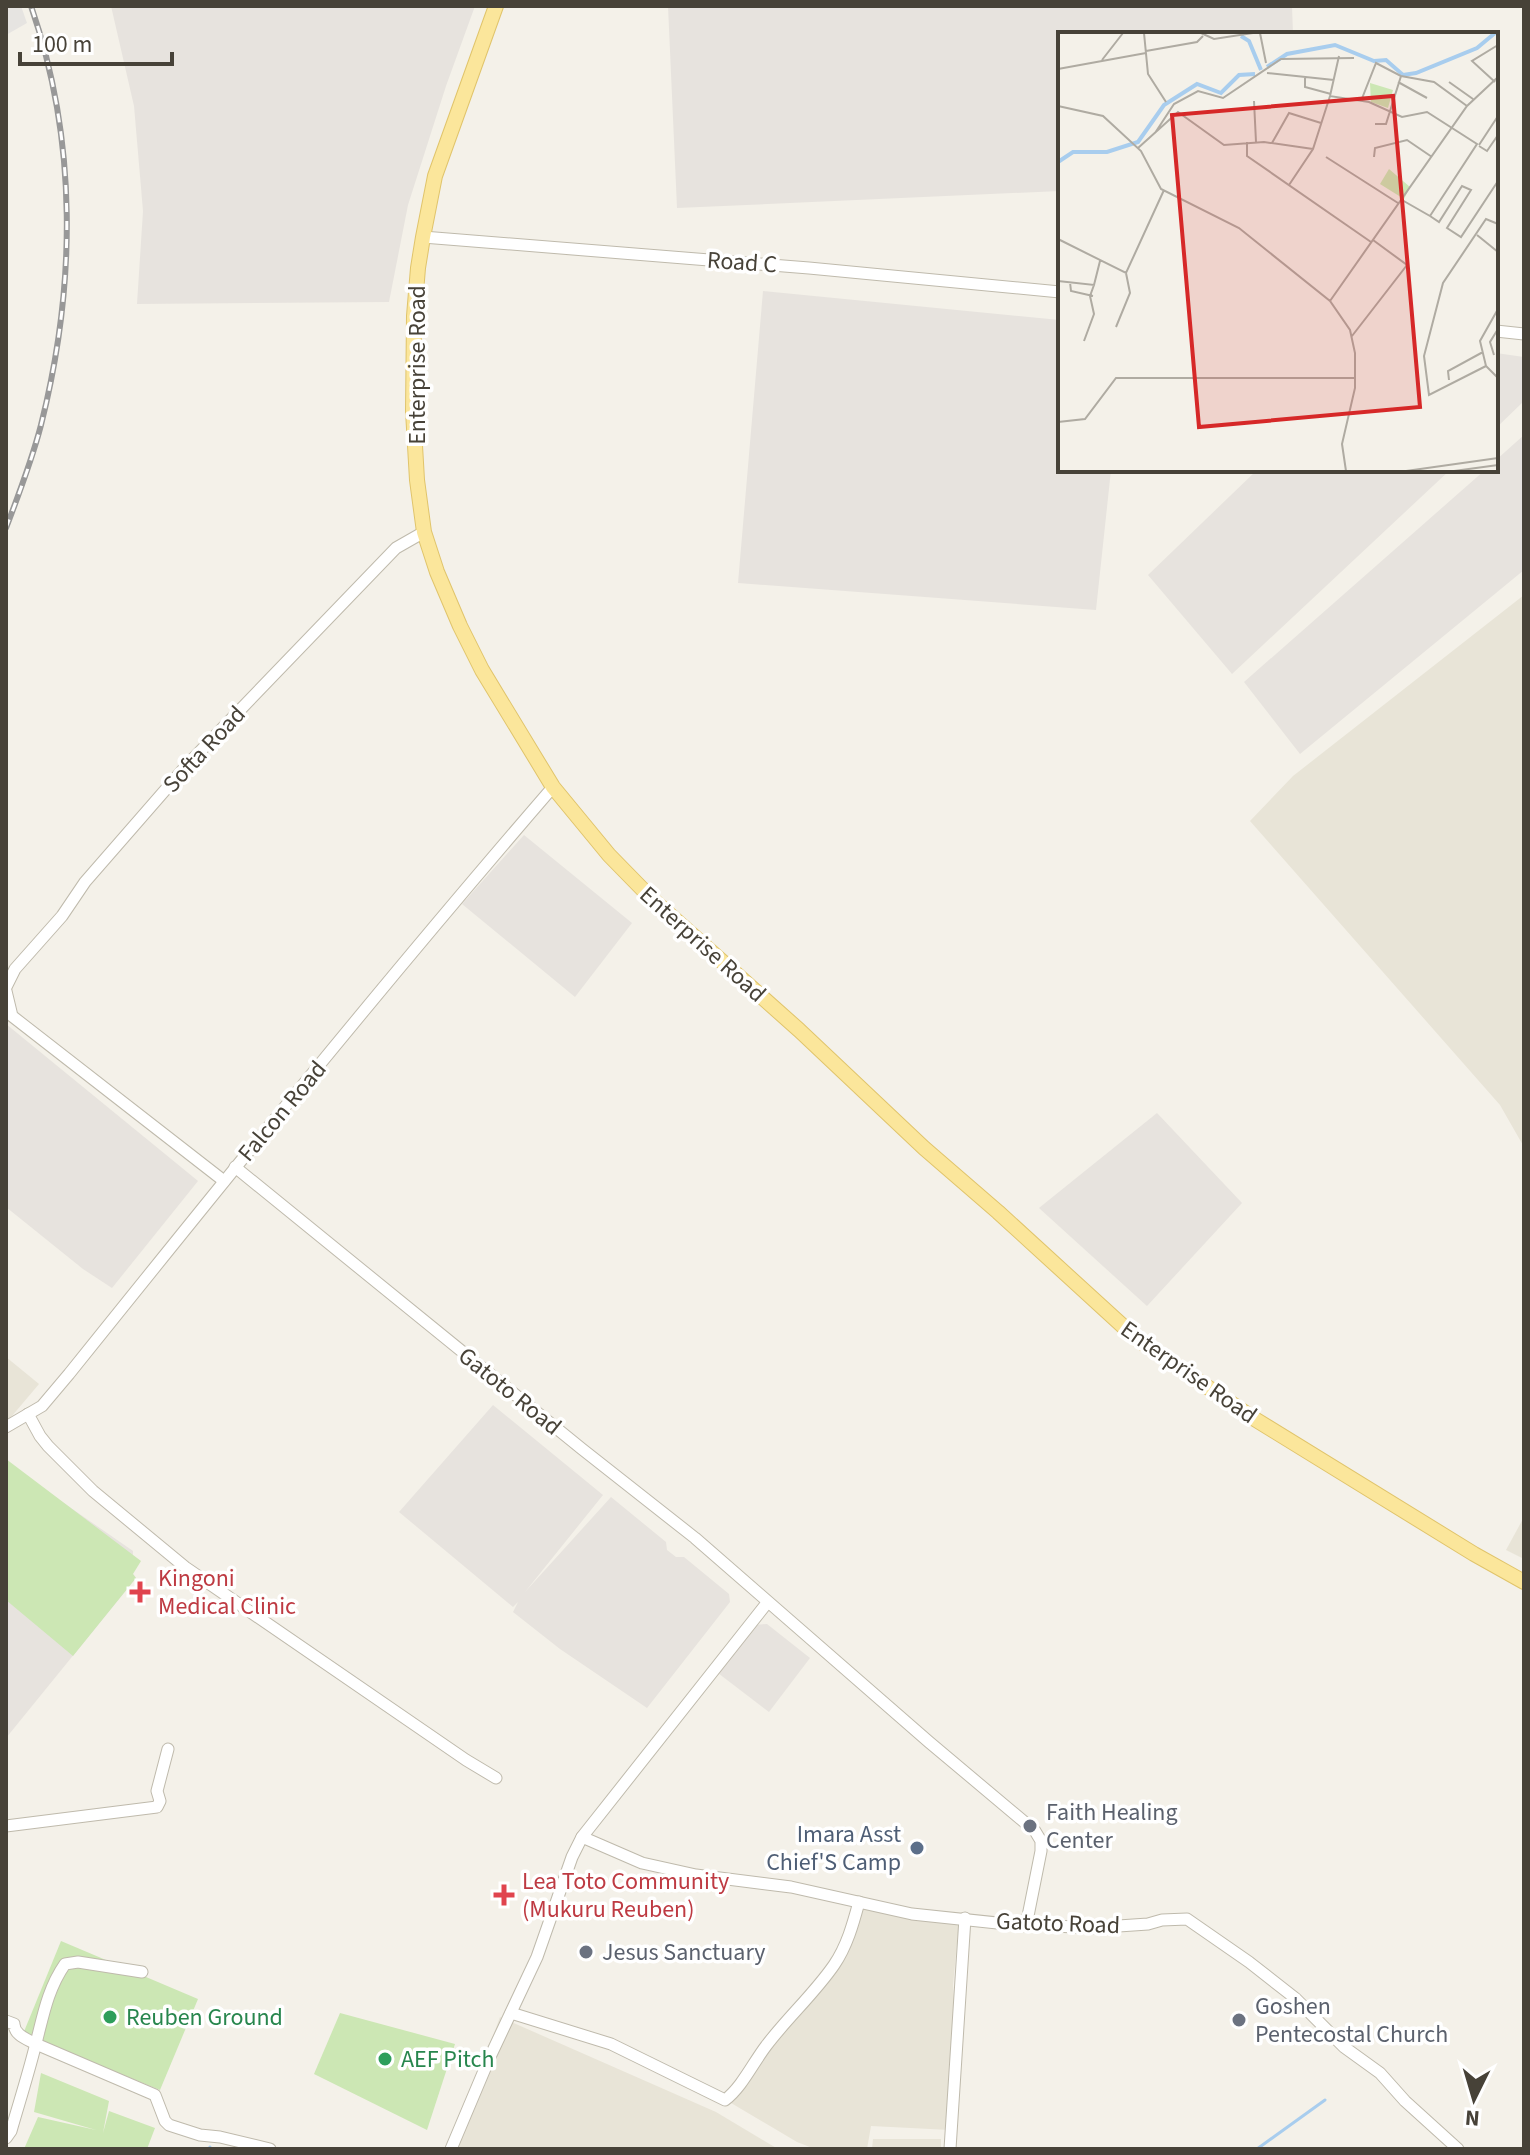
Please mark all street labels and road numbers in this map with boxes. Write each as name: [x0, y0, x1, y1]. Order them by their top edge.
street label: Road C: [706, 243, 778, 282]
street label: Enterprise Road: [400, 285, 435, 445]
street label: Softa Road: [155, 698, 254, 801]
street label: Enterprise Road: [632, 878, 774, 1011]
street label: Falcon Road: [230, 1053, 335, 1169]
street label: Enterprise Road: [1113, 1312, 1264, 1433]
street label: Gatoto Road: [450, 1339, 569, 1444]
street label: Gatoto Road: [995, 1904, 1121, 1943]

